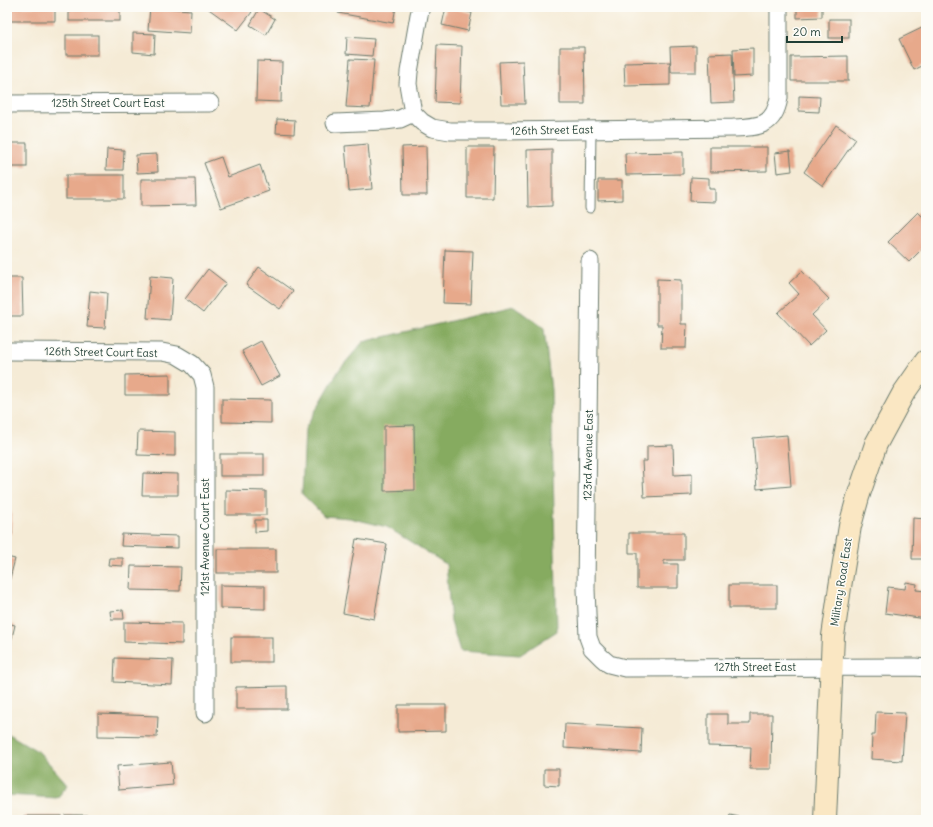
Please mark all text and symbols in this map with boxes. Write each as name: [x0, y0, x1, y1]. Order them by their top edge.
scale bar: [787, 18, 842, 44]
text: 20 m: [793, 24, 821, 39]
street label: 125th Street Court East: [51, 96, 165, 110]
street label: 126th Street East: [511, 122, 594, 138]
street label: 126th Street Court East: [44, 344, 158, 360]
street label: 123rd Avenue East: [580, 409, 596, 501]
street label: 121st Avenue Court East: [198, 478, 212, 596]
street label: Military Road East: [827, 537, 855, 627]
street label: 127th Street East: [714, 660, 796, 674]

